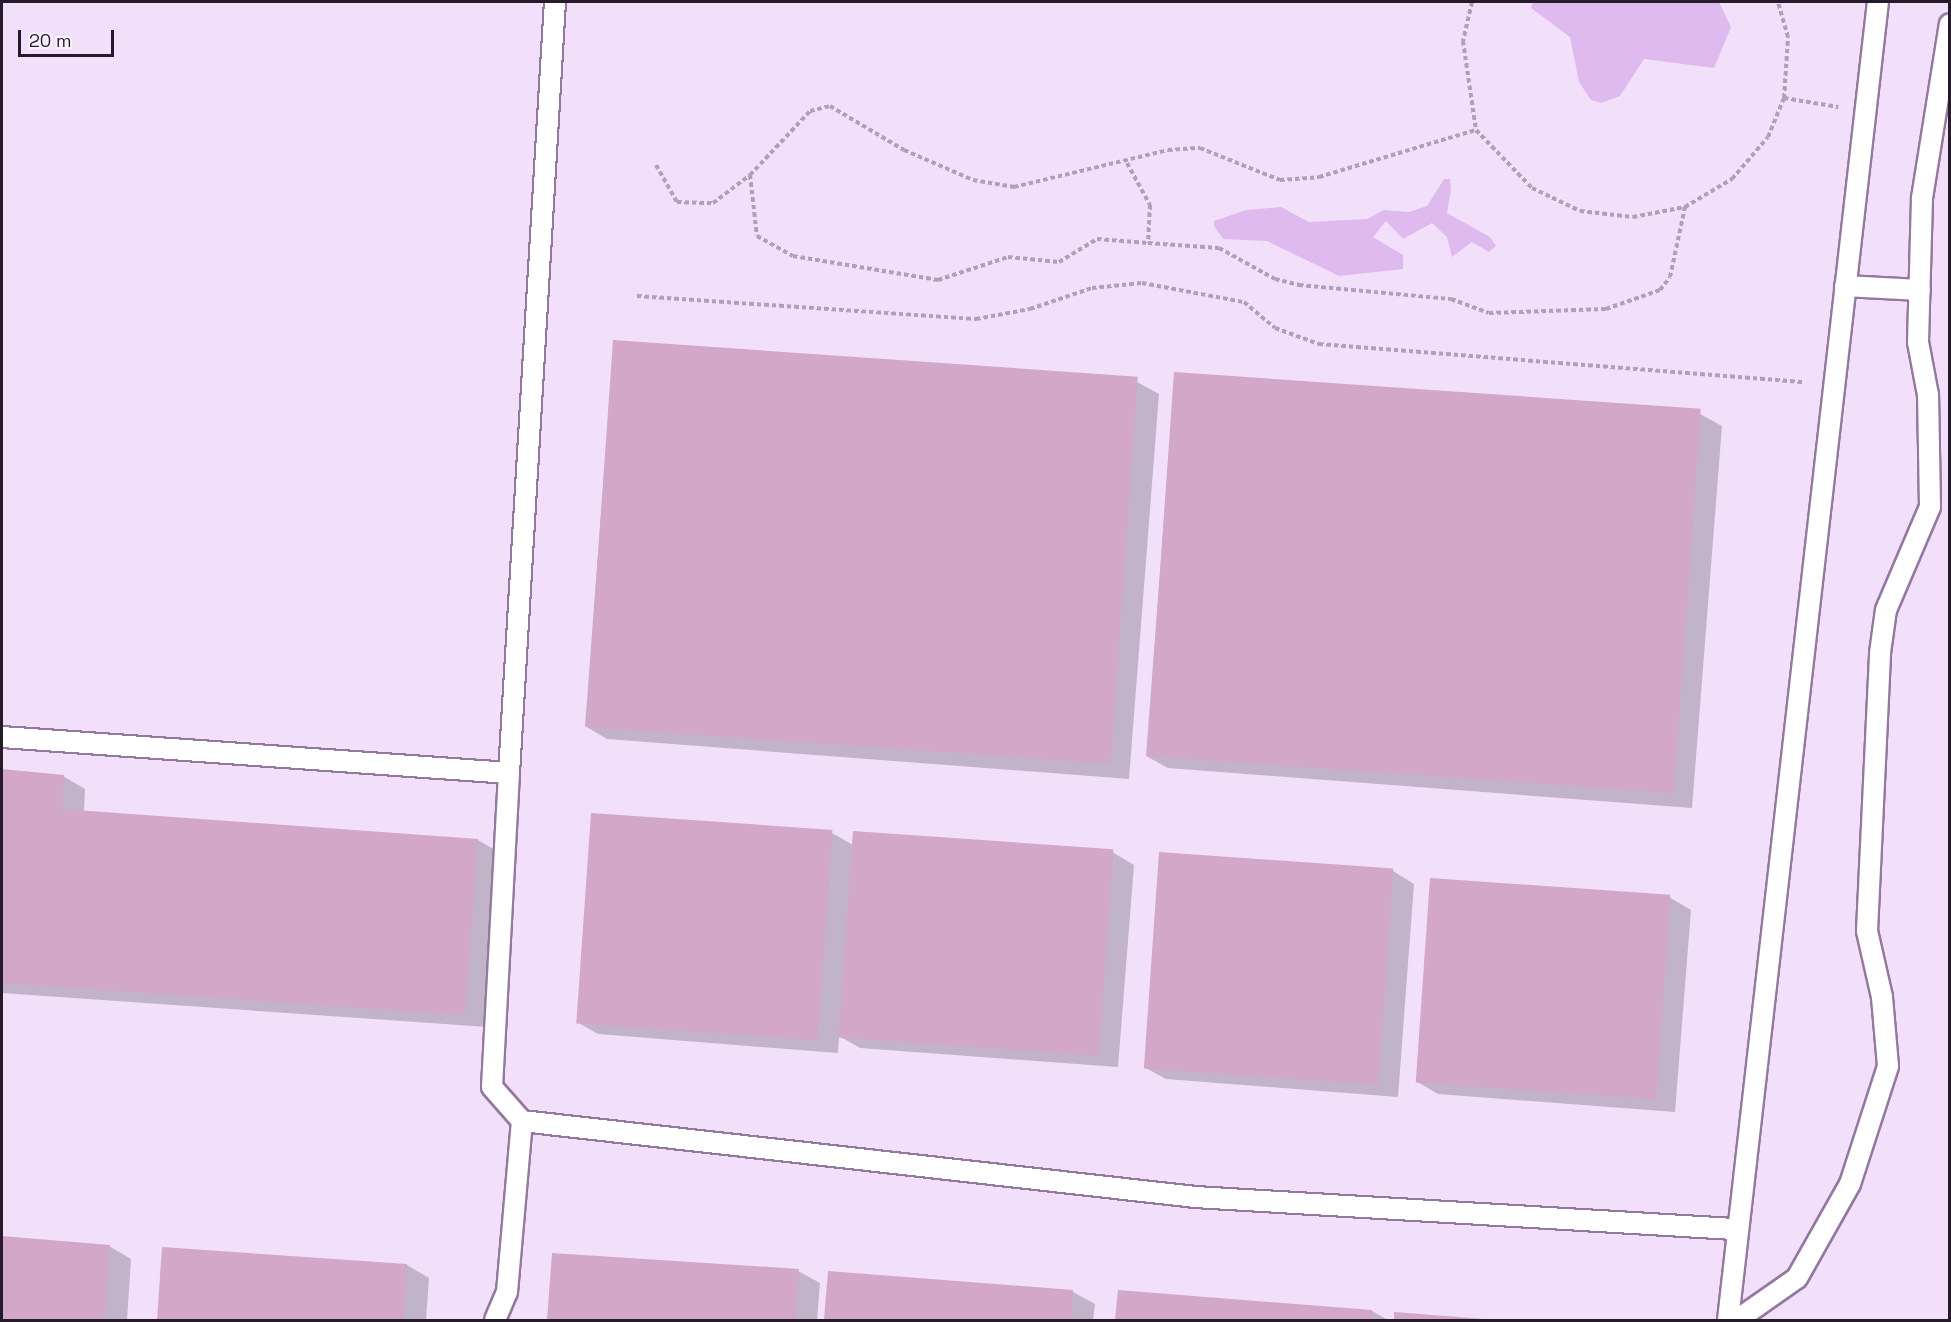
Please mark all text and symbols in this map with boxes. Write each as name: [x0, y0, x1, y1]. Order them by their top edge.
scale bar: [21, 18, 117, 56]
text: 20 m: [29, 29, 72, 52]

